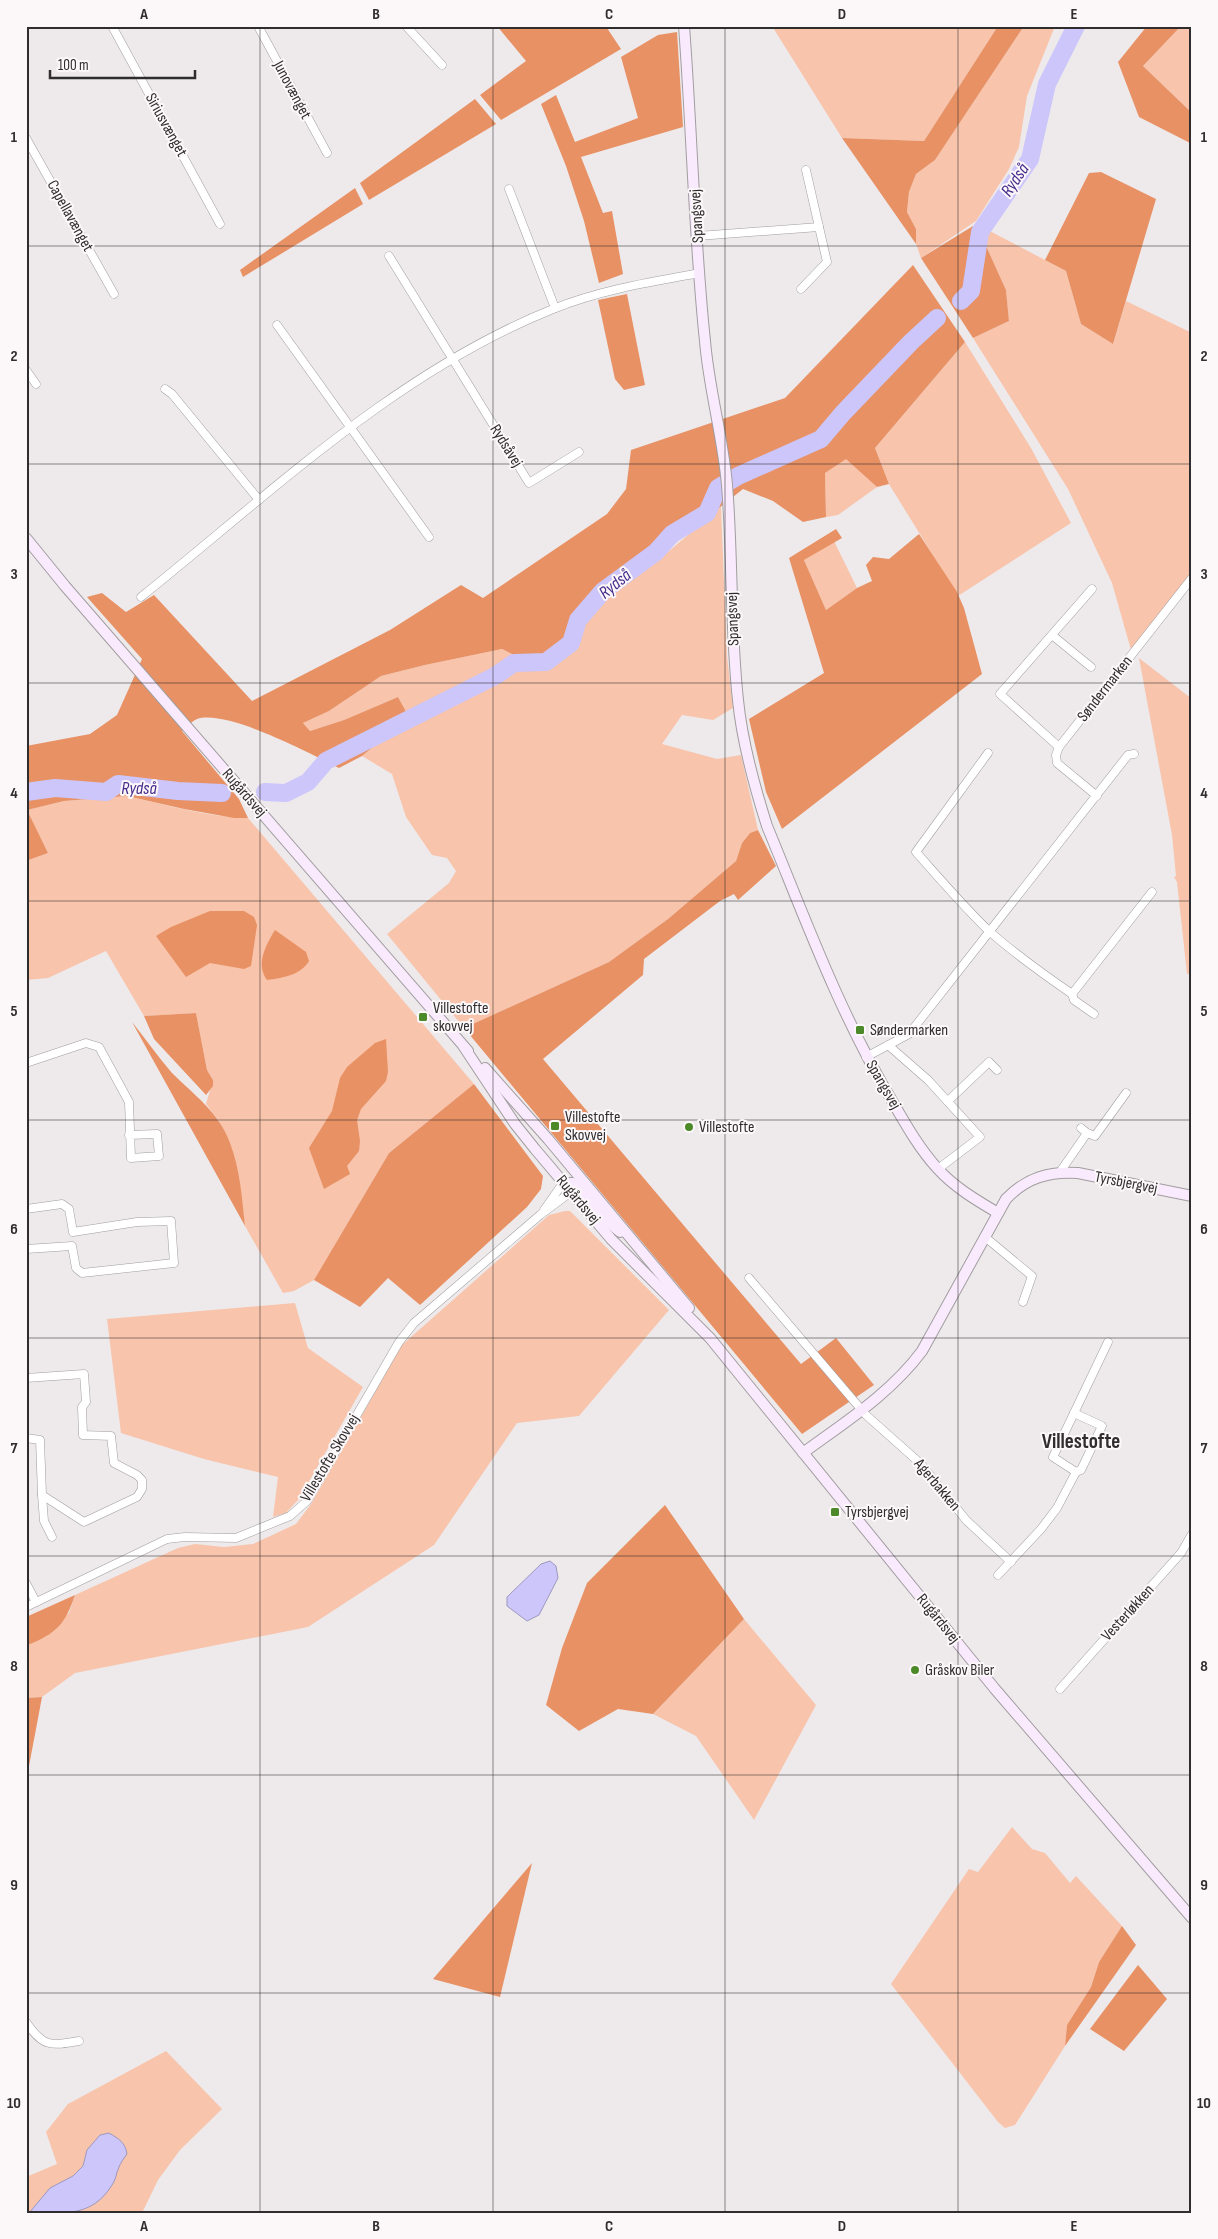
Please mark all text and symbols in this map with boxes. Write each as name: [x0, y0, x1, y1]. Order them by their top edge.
text: A: [139, 5, 148, 24]
text: B: [372, 5, 380, 24]
text: C: [605, 5, 613, 24]
text: D: [838, 5, 846, 24]
text: E: [1071, 5, 1078, 24]
scale bar: [50, 48, 195, 80]
text: 100 m: [58, 56, 89, 75]
street label: Junovænget: [268, 57, 315, 123]
street label: Siriusvænget: [141, 90, 191, 160]
text: 1: [11, 128, 18, 147]
text: 1: [1201, 128, 1208, 147]
water label: Rydså: [996, 159, 1034, 201]
street label: Capellavænget: [43, 177, 97, 255]
street label: Spangsvej: [686, 188, 708, 243]
text: 2: [10, 347, 18, 366]
text: 2: [1200, 347, 1208, 366]
street label: Rydsåvej: [486, 421, 527, 471]
water label: Rydså: [595, 564, 636, 603]
text: 3: [10, 565, 18, 584]
text: 3: [1200, 565, 1208, 584]
street label: Spangsvej: [723, 592, 743, 646]
street label: Søndermarken: [1073, 652, 1137, 726]
street label: Rugårdsvej: [218, 765, 270, 821]
water label: Rydså: [121, 778, 157, 799]
text: 4: [10, 784, 18, 803]
text: 4: [1200, 784, 1208, 803]
place label: Villestofte skovvej: [433, 999, 488, 1036]
text: 5: [10, 1002, 18, 1021]
text: 5: [1200, 1002, 1208, 1021]
marker: Villestofte skovvej: [417, 1011, 429, 1023]
place label: Søndermarken: [870, 1021, 948, 1040]
marker: Søndermarken: [854, 1024, 866, 1036]
street label: Spangsvej: [861, 1057, 905, 1113]
place label: Villestofte Skovvej: [565, 1108, 620, 1145]
place label: Villestofte: [699, 1118, 754, 1137]
marker: Villestofte Skovvej: [549, 1120, 561, 1132]
marker: Villestofte: [683, 1121, 695, 1133]
street label: Tyrsbjergvej: [1093, 1168, 1159, 1198]
street label: Rugårdsvej: [552, 1171, 604, 1229]
text: 6: [10, 1220, 18, 1239]
text: 6: [1200, 1220, 1208, 1239]
street label: Villestofte Skovvej: [296, 1411, 364, 1505]
district label: Villestofte: [1042, 1429, 1120, 1454]
text: 7: [11, 1439, 18, 1458]
text: 7: [1201, 1439, 1208, 1458]
street label: Agerbakken: [909, 1454, 964, 1515]
place label: Tyrsbjergvej: [845, 1503, 909, 1522]
marker: Tyrsbjergvej: [829, 1506, 841, 1518]
street label: Vesterløkken: [1098, 1581, 1158, 1645]
street label: Rugårdsvej: [912, 1590, 964, 1648]
text: 8: [10, 1657, 18, 1676]
text: 8: [1200, 1657, 1208, 1676]
place label: Gråskov Biler: [925, 1661, 995, 1680]
marker: Gråskov Biler: [909, 1664, 921, 1676]
text: 9: [10, 1876, 18, 1895]
text: 9: [1200, 1876, 1208, 1895]
text: 10: [7, 2094, 21, 2113]
text: 10: [1197, 2094, 1211, 2113]
text: A: [139, 2217, 148, 2236]
text: B: [372, 2217, 380, 2236]
text: C: [605, 2217, 613, 2236]
text: D: [838, 2217, 846, 2236]
text: E: [1071, 2217, 1078, 2236]

